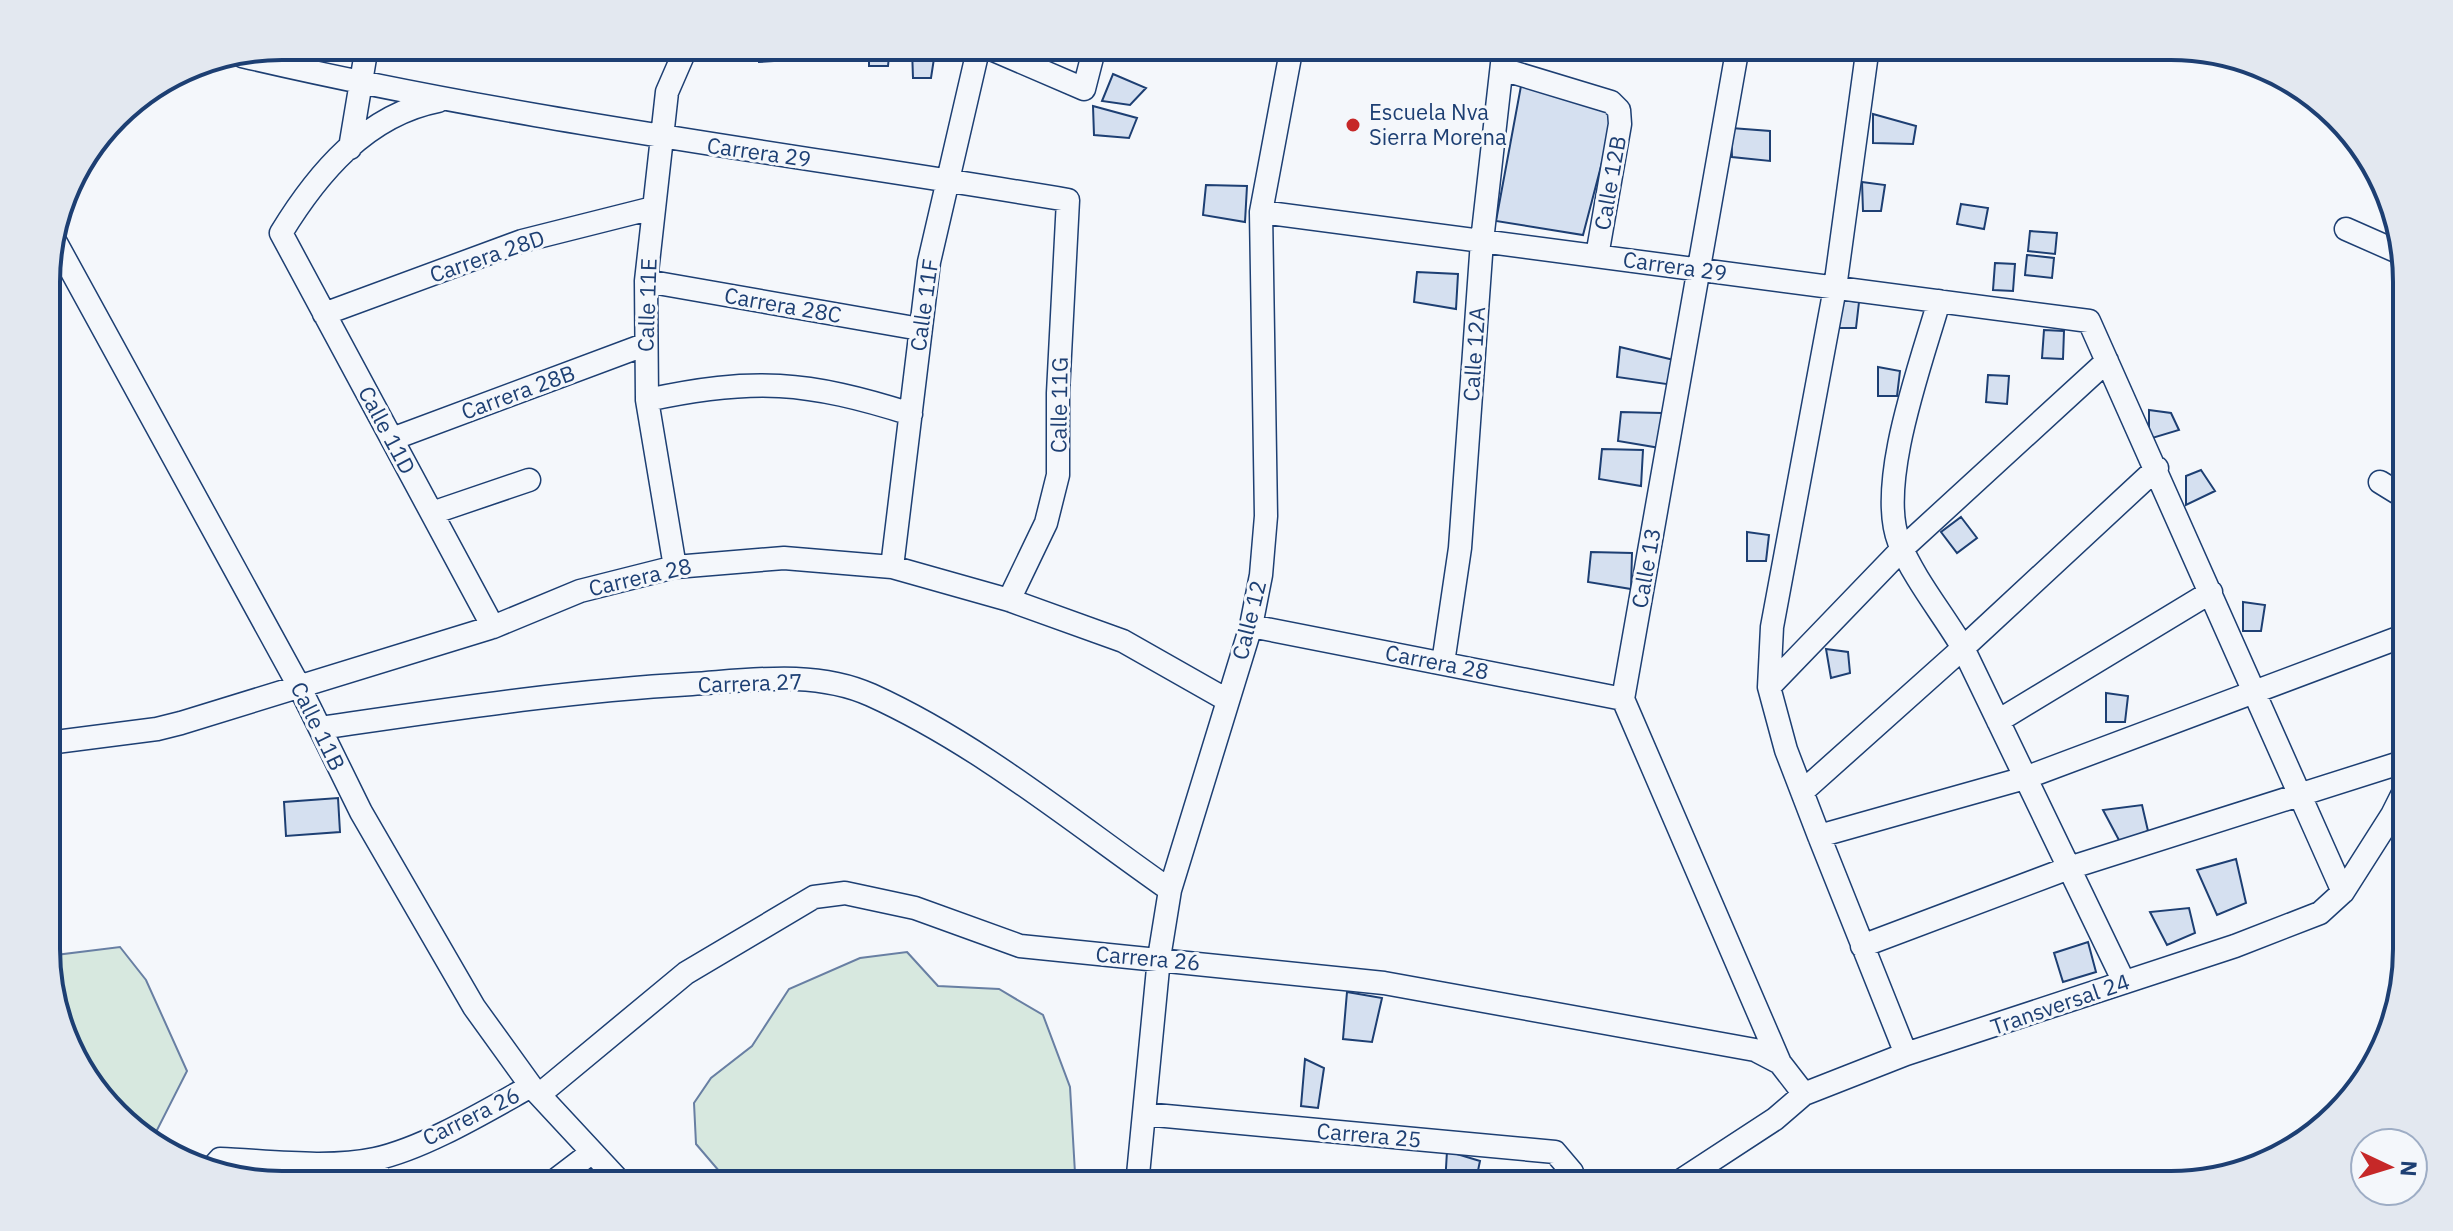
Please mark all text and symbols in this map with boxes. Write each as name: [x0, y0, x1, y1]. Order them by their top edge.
place label: Escuela Nva Sierra Morena: [1369, 97, 1507, 151]
marker: Escuela Nva Sierra Morena: [1344, 116, 1362, 134]
street label: Carrera 29: [705, 130, 813, 173]
street label: Calle 12B: [1587, 133, 1632, 232]
street label: Carrera 28D: [426, 222, 548, 289]
street label: Carrera 29: [1621, 244, 1729, 287]
street label: Calle 11F: [903, 257, 944, 353]
street label: Calle 11E: [630, 258, 663, 352]
street label: Carrera 28C: [722, 280, 844, 329]
street label: Calle 12A: [1456, 306, 1491, 402]
street label: Calle 11G: [1043, 357, 1074, 453]
street label: Carrera 28B: [457, 358, 579, 426]
street label: Calle 11D: [352, 381, 423, 479]
street label: Calle 13: [1624, 526, 1667, 610]
street label: Carrera 28: [586, 551, 694, 602]
street label: Calle 12: [1225, 577, 1272, 663]
street label: Carrera 28: [1383, 637, 1491, 686]
street label: Carrera 27: [697, 666, 803, 699]
street label: Calle 11B: [285, 677, 352, 775]
street label: Carrera 26: [1095, 938, 1202, 977]
street label: Transversal 24: [1987, 966, 2133, 1041]
street label: Carrera 26: [417, 1080, 524, 1152]
street label: Carrera 25: [1316, 1115, 1423, 1154]
north arrow: [2349, 1127, 2429, 1207]
text: N: [2394, 1159, 2424, 1177]

